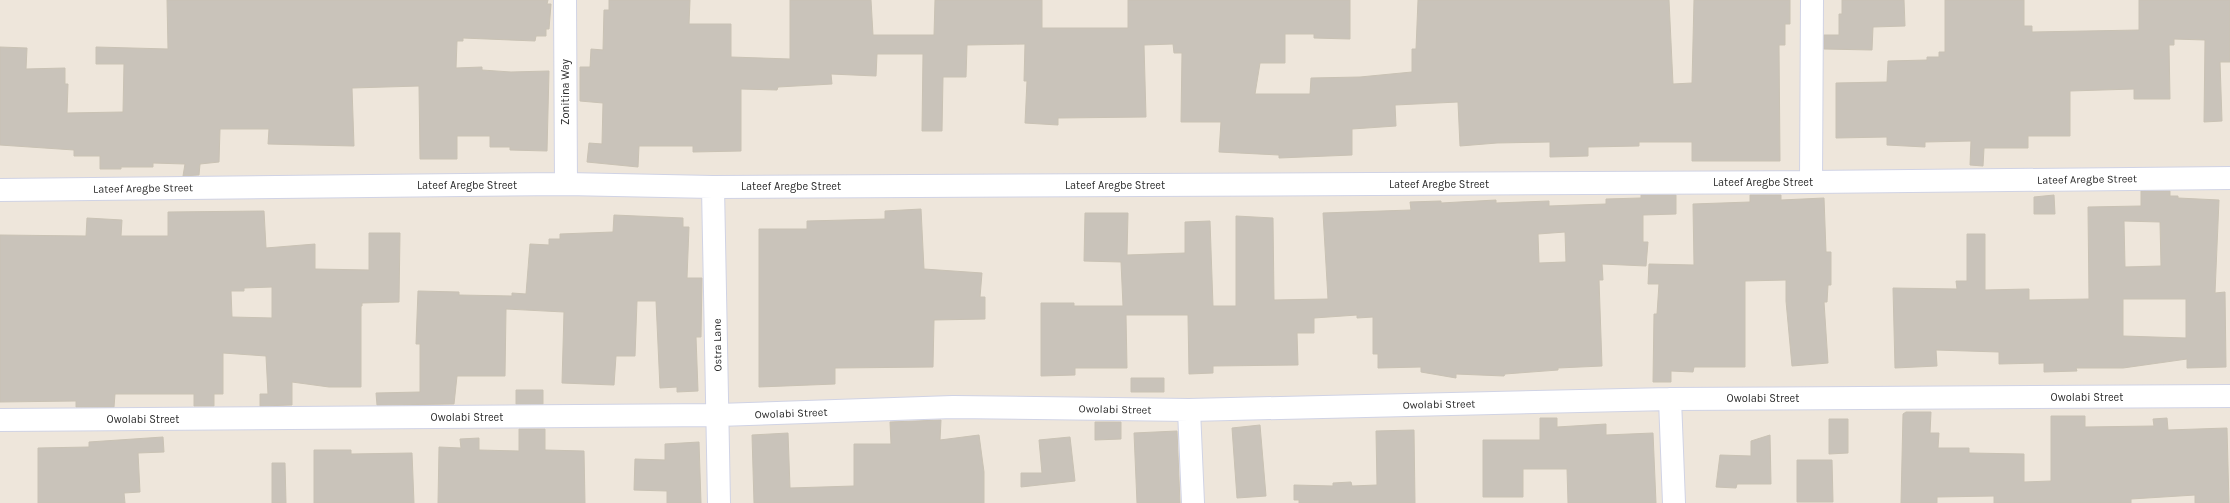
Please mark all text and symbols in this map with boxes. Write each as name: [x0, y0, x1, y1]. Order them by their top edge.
street label: Zonitina Way: [559, 59, 572, 125]
street label: Lateef Aregbe Street: [2037, 172, 2137, 187]
street label: Lateef Aregbe Street: [1713, 176, 1813, 189]
street label: Lateef Aregbe Street: [1389, 178, 1489, 191]
street label: Lateef Aregbe Street: [417, 179, 517, 192]
street label: Lateef Aregbe Street: [1065, 179, 1165, 192]
street label: Lateef Aregbe Street: [741, 180, 841, 193]
street label: Lateef Aregbe Street: [93, 181, 193, 196]
street label: Ostra Lane: [711, 318, 724, 372]
street label: Owolabi Street: [2051, 391, 2123, 404]
street label: Owolabi Street: [1727, 392, 1799, 405]
street label: Owolabi Street: [1402, 397, 1476, 412]
street label: Owolabi Street: [1078, 402, 1152, 417]
street label: Owolabi Street: [754, 406, 828, 421]
street label: Owolabi Street: [431, 411, 503, 424]
street label: Owolabi Street: [107, 413, 179, 426]

